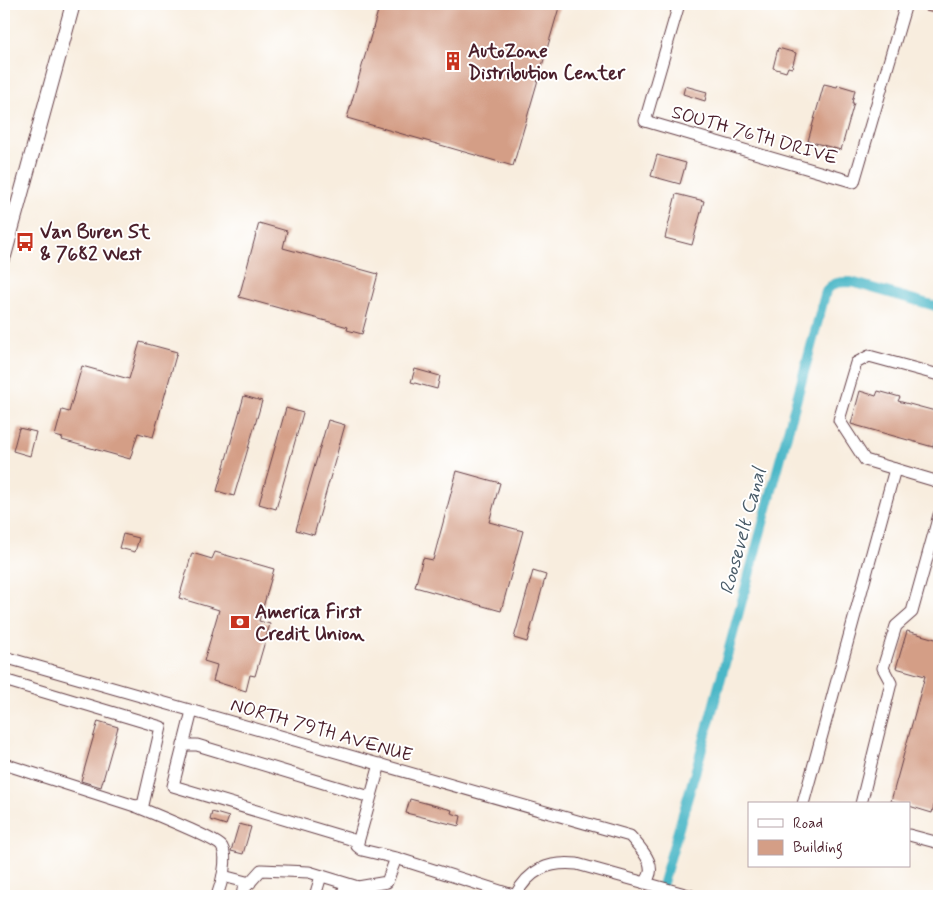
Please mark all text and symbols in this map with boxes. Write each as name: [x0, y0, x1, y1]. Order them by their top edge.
place label: AutoZone Distribution Center: [468, 39, 626, 86]
building icon: AutoZone Distribution Center: [442, 50, 464, 72]
street label: SOUTH 76TH DRIVE: [669, 100, 841, 171]
place label: Van Buren St & 7682 West: [40, 220, 151, 267]
bus stop icon: Van Buren St & 7682 West: [14, 231, 36, 253]
water label: Roosevelt Canal: [714, 463, 774, 598]
place label: America First Credit Union: [255, 600, 364, 647]
bank icon: America First Credit Union: [229, 611, 251, 633]
street label: NORTH 79TH AVENUE: [228, 692, 415, 768]
legend: [748, 802, 910, 868]
text: Road: [793, 814, 823, 834]
text: Building: [793, 838, 843, 859]

